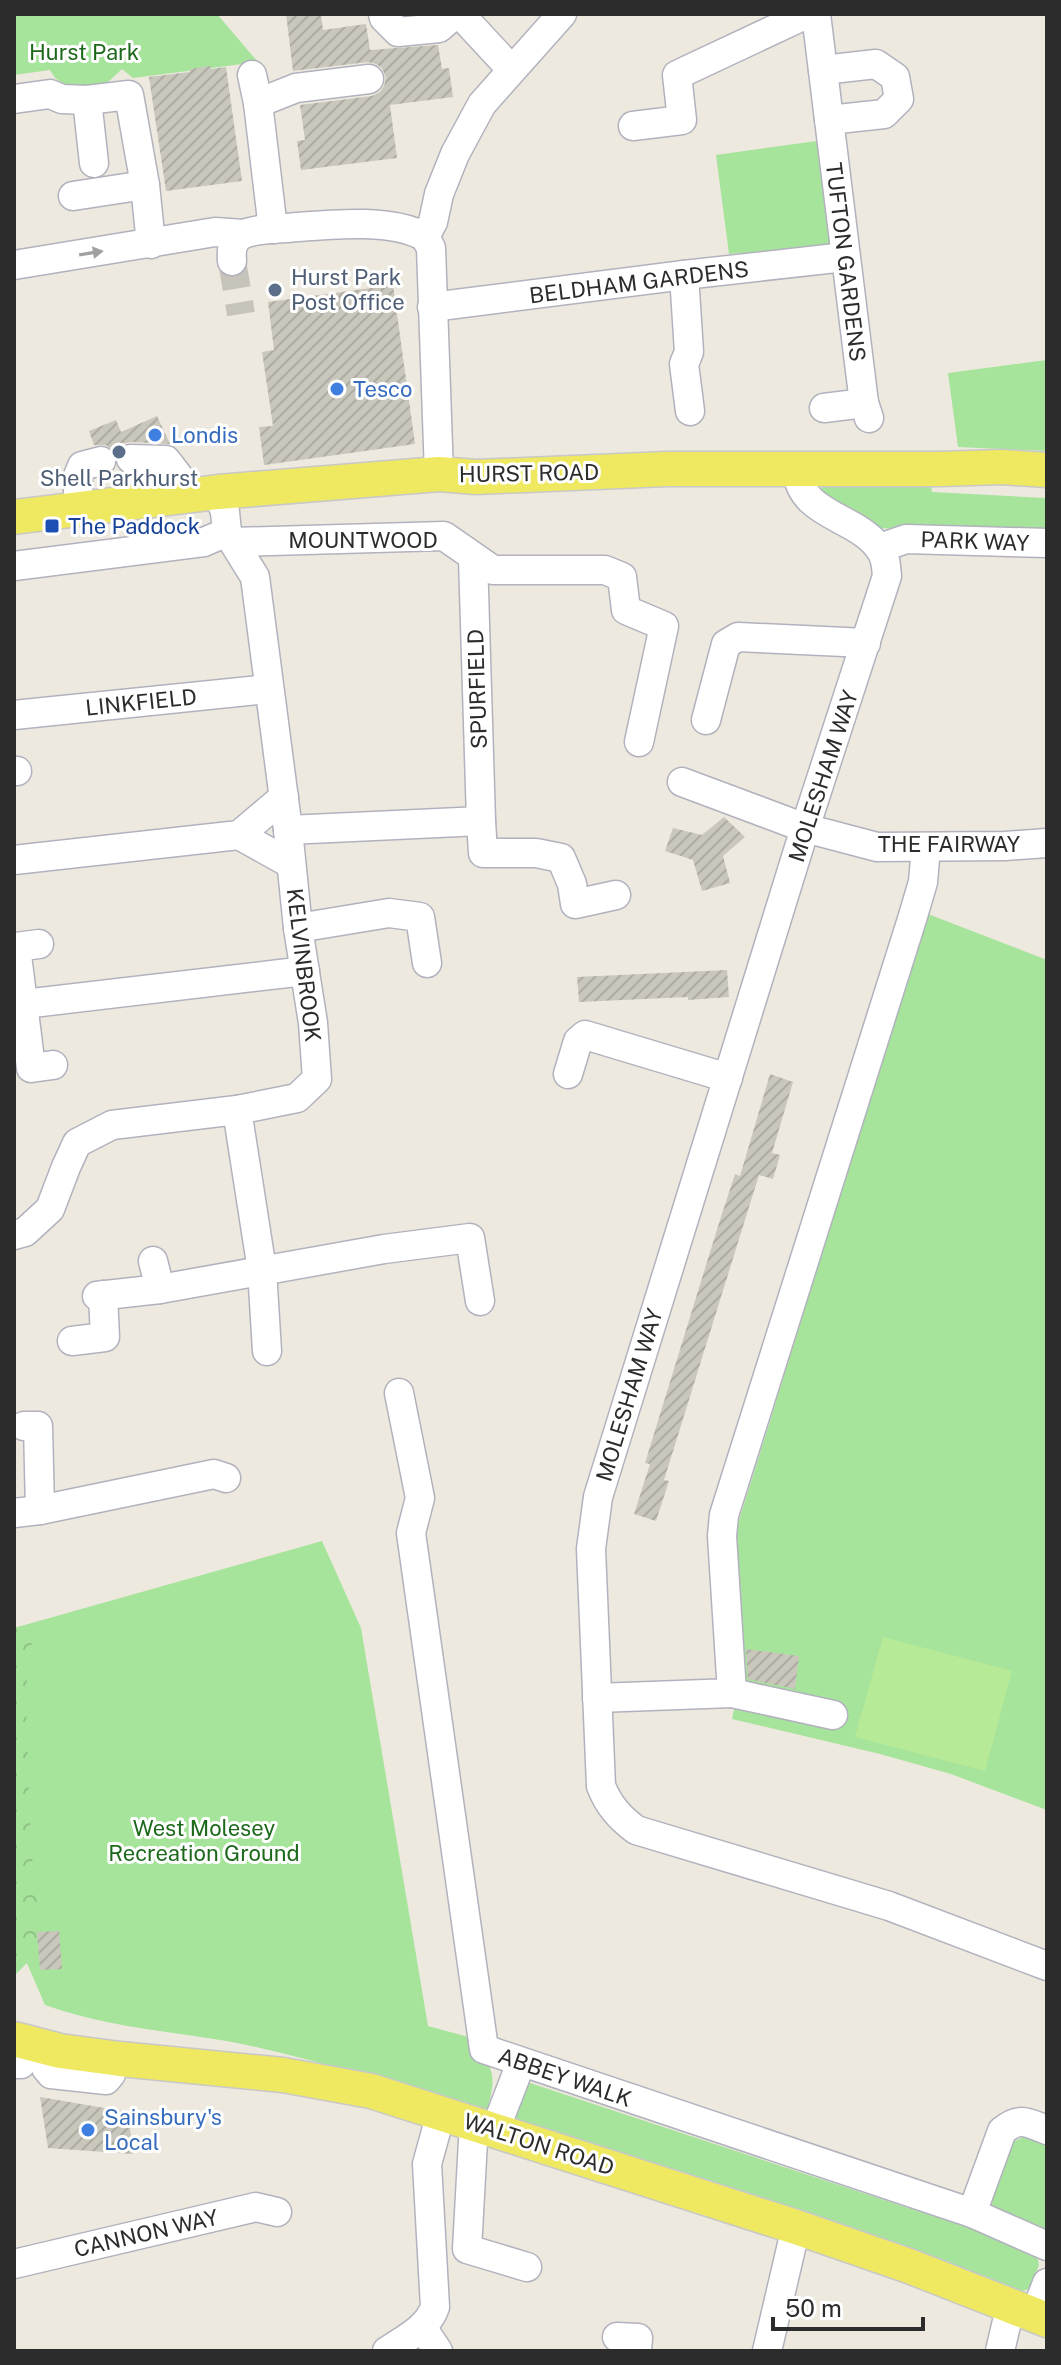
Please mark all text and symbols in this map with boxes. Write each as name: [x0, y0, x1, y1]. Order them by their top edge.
park label: Hurst Park: [29, 39, 139, 65]
street label: TUFTON GARDENS: [821, 161, 871, 363]
one-way arrow: [79, 246, 104, 259]
street label: BELDHAM GARDENS: [528, 256, 750, 308]
place label: Hurst Park Post Office: [291, 264, 405, 315]
marker: Hurst Park Post Office: [266, 281, 284, 299]
place label: Tesco: [353, 376, 412, 402]
marker: Tesco: [328, 380, 346, 398]
place label: Londis: [171, 422, 238, 448]
marker: Londis: [146, 426, 164, 444]
marker: Shell Parkhurst: [110, 443, 128, 461]
street label: HURST ROAD: [459, 459, 599, 487]
place label: Shell Parkhurst: [40, 465, 198, 491]
place label: The Paddock: [68, 513, 200, 539]
marker: The Paddock: [43, 517, 61, 535]
street label: PARK WAY: [920, 526, 1030, 556]
street label: MOUNTWOOD: [288, 527, 438, 553]
street label: SPURFIELD: [462, 629, 492, 749]
street label: LINKFIELD: [84, 683, 198, 721]
street label: MOLESHAM WAY: [783, 686, 863, 865]
street label: THE FAIRWAY: [878, 831, 1021, 857]
street label: KELVINBROOK: [282, 887, 326, 1043]
street label: MOLESHAM WAY: [590, 1305, 668, 1485]
park label: West Molesey Recreation Ground: [108, 1815, 300, 1866]
street label: ABBEY WALK: [495, 2042, 635, 2112]
place label: Sainsbury's Local: [104, 2104, 222, 2155]
street label: WALTON ROAD: [460, 2107, 618, 2181]
marker: Sainsbury's Local: [79, 2121, 97, 2139]
street label: CANNON WAY: [71, 2204, 221, 2262]
scale bar: [773, 2281, 923, 2331]
text: 50 m: [785, 2294, 842, 2322]

